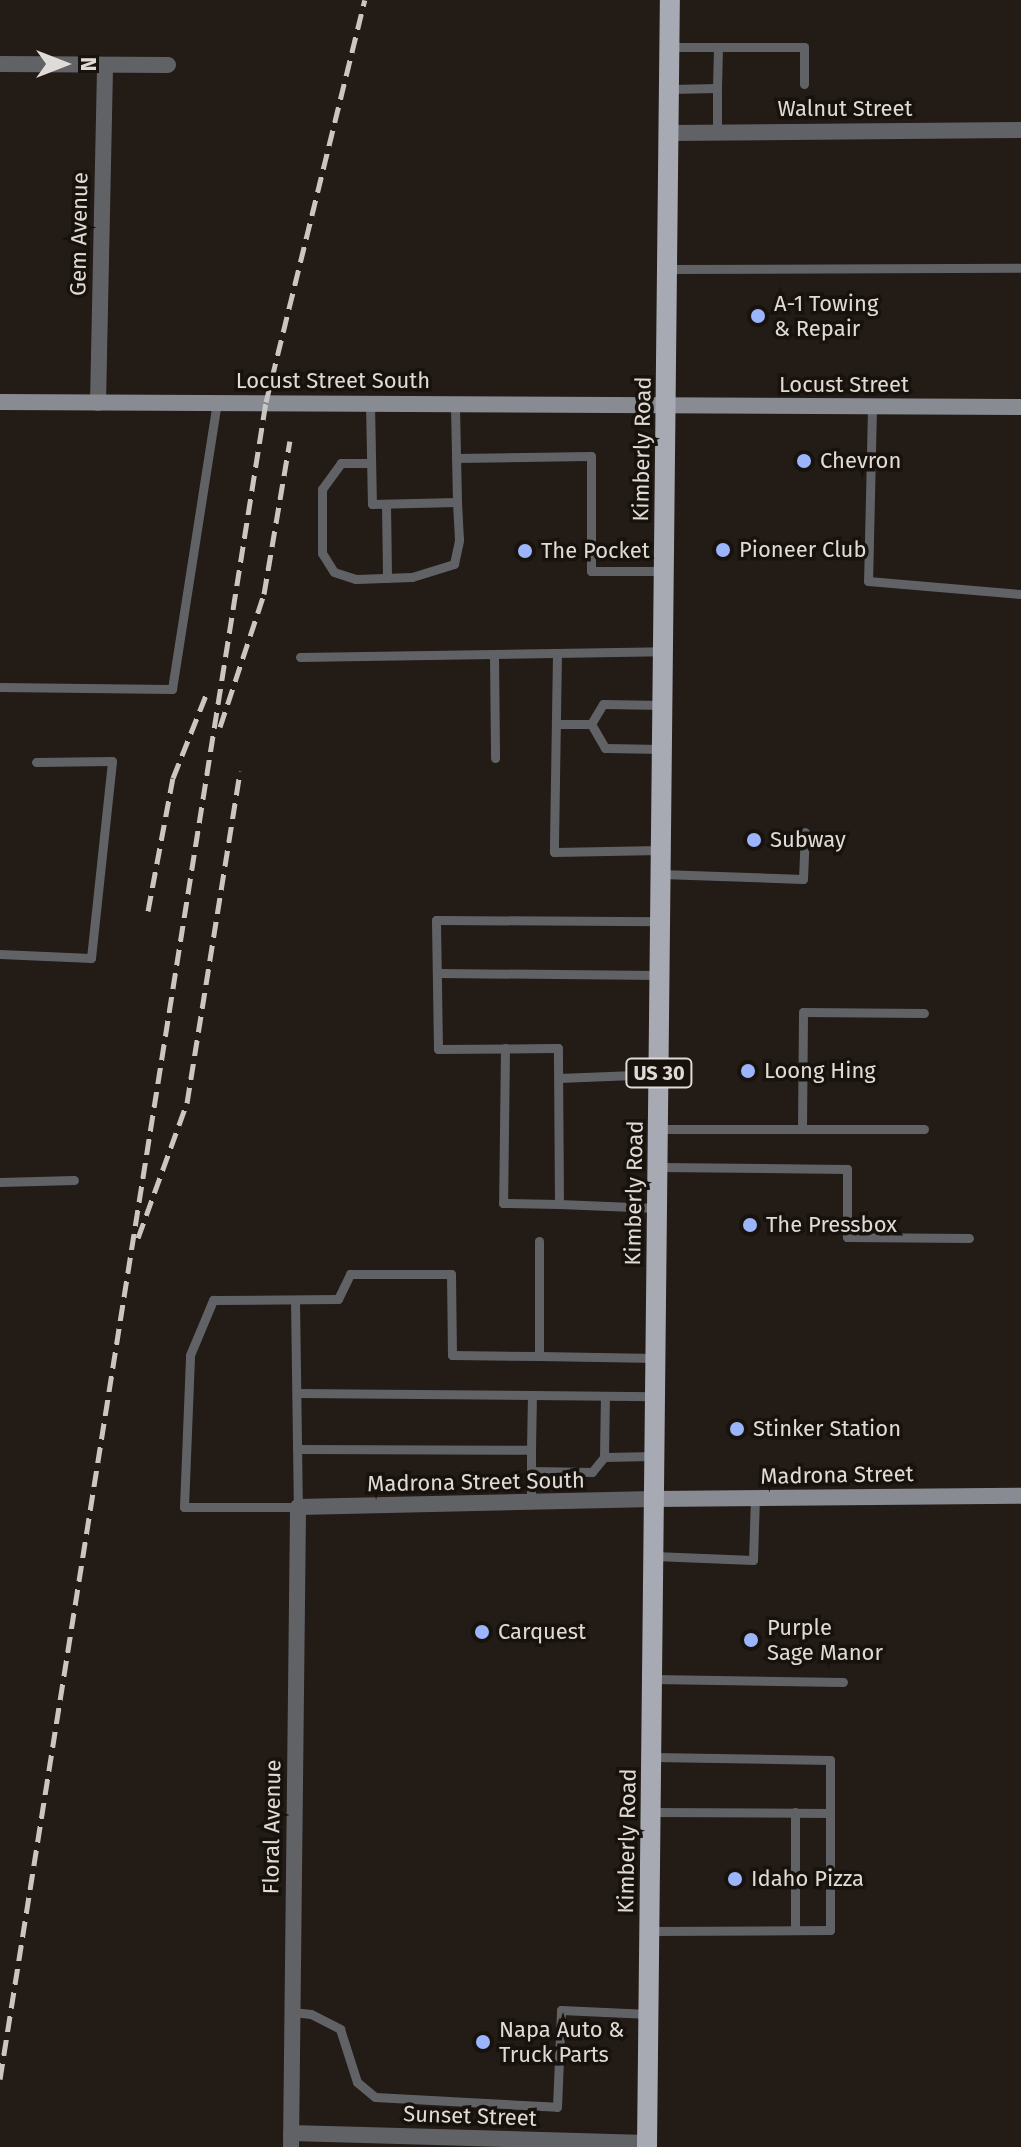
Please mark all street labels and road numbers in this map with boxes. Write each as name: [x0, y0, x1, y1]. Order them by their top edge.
street label: Walnut Street: [778, 96, 912, 122]
street label: Gem Avenue: [65, 172, 93, 296]
street label: Locust Street South: [236, 368, 430, 394]
street label: Locust Street: [779, 372, 909, 398]
street label: Kimberly Road: [628, 376, 656, 522]
road number: US 30: [625, 1057, 693, 1089]
street label: Kimberly Road: [620, 1120, 648, 1266]
street label: Madrona Street: [760, 1460, 914, 1490]
street label: Madrona Street South: [367, 1467, 585, 1497]
street label: Floral Avenue: [258, 1760, 286, 1894]
street label: Kimberly Road: [613, 1768, 641, 1914]
street label: Sunset Street: [403, 2100, 537, 2132]

